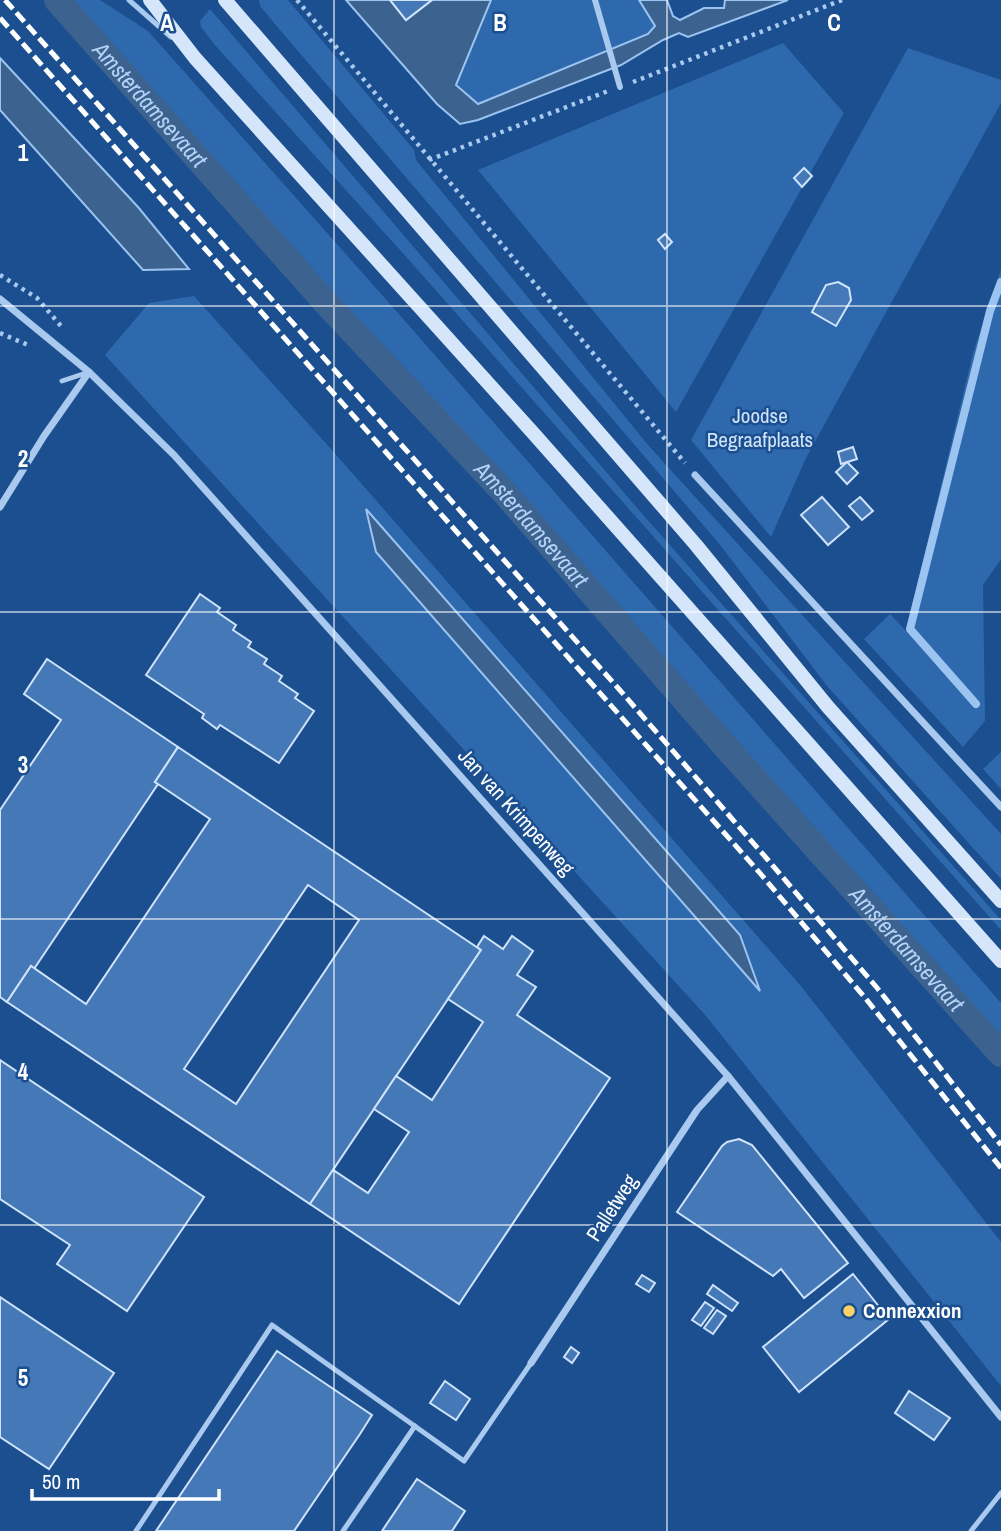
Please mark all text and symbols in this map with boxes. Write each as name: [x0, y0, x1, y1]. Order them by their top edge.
text: A: [160, 7, 174, 38]
text: B: [493, 7, 507, 38]
text: C: [827, 7, 841, 38]
water label: Amsterdamsevaart: [85, 34, 215, 174]
text: 1: [18, 137, 29, 168]
park label: Joodse Begraafplaats: [707, 401, 813, 454]
text: 2: [18, 443, 28, 474]
water label: Amsterdamsevaart: [467, 453, 596, 594]
street label: Jan van Krimpenweg: [451, 742, 582, 882]
text: 3: [18, 749, 28, 780]
water label: Amsterdamsevaart: [842, 879, 972, 1019]
text: 4: [18, 1056, 29, 1087]
street label: Palletweg: [579, 1168, 644, 1247]
place label: Connexxion: [863, 1296, 962, 1325]
marker: Connexxion: [841, 1303, 857, 1319]
text: 5: [18, 1362, 28, 1393]
scale bar: [32, 1458, 219, 1502]
text: 50 m: [42, 1467, 80, 1496]

